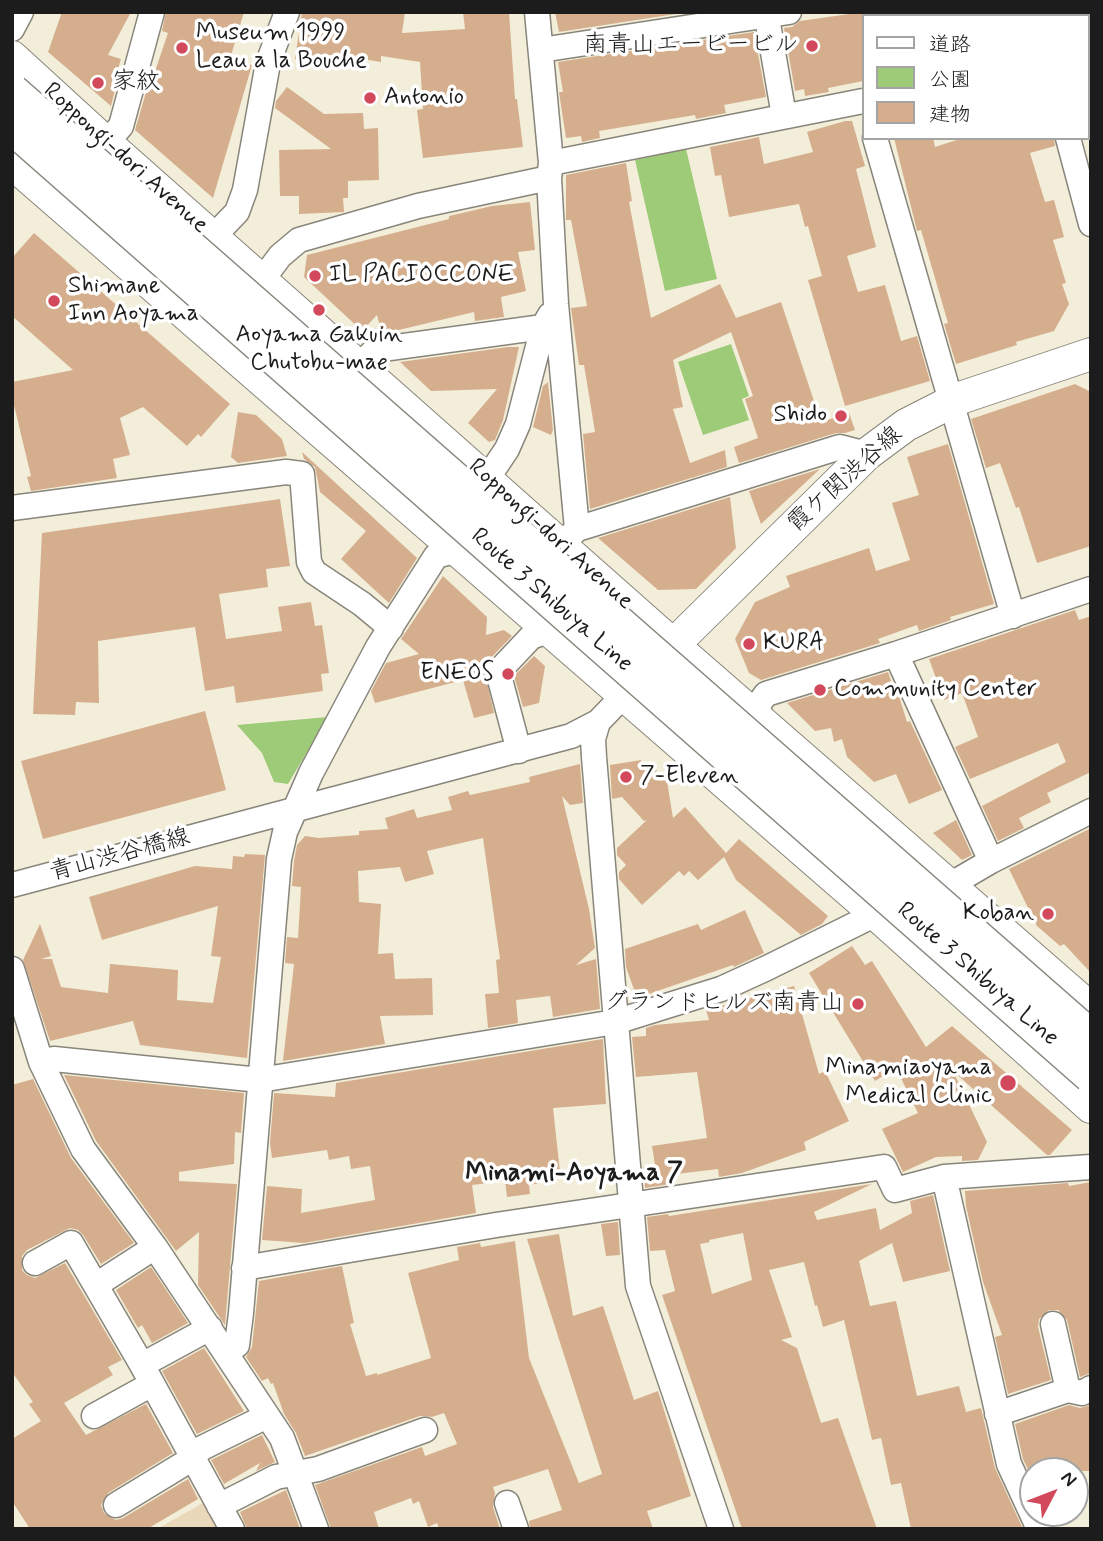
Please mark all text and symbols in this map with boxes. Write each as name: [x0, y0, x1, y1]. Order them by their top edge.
legend: [862, 14, 1089, 140]
place label: Museum 1999 Leau a la Bouche: [196, 20, 367, 76]
text: 道路: [929, 31, 971, 59]
place label: 南青山エービービル: [583, 32, 798, 60]
marker: 南青山エービービル: [804, 38, 820, 54]
marker: Museum 1999 Leau a la Bouche: [174, 40, 190, 56]
text: 公園: [929, 66, 971, 94]
place label: 家紋: [112, 69, 160, 97]
marker: 家紋: [90, 75, 106, 91]
street label: Roppongi-dori Avenue: [37, 77, 213, 241]
place label: Antonio: [384, 84, 464, 112]
marker: Antonio: [362, 90, 378, 106]
text: 建物: [929, 101, 971, 129]
place label: IL PACIOCCONE: [329, 262, 514, 290]
marker: IL PACIOCCONE: [307, 268, 323, 284]
place label: Shimane Inn Aoyama: [68, 273, 199, 329]
marker: Shimane Inn Aoyama: [46, 293, 62, 309]
marker: Aoyama Gakuin Chutobu-mae: [311, 302, 327, 318]
place label: Aoyama Gakuin Chutobu-mae: [235, 322, 403, 378]
place label: Shido: [773, 402, 827, 430]
marker: Shido: [833, 408, 849, 424]
street label: 霞ケ関渋谷線: [783, 421, 909, 539]
street label: Roppongi-dori Avenue: [462, 453, 638, 617]
street label: Route 3 Shibuya Line: [464, 523, 638, 679]
place label: KURA: [763, 630, 824, 658]
marker: KURA: [741, 636, 757, 652]
place label: ENEOS: [420, 660, 494, 688]
marker: ENEOS: [500, 666, 516, 682]
place label: Community Center: [834, 676, 1037, 704]
marker: Community Center: [812, 682, 828, 698]
place label: 7-Eleven: [640, 763, 739, 791]
marker: 7-Eleven: [618, 769, 634, 785]
street label: 青山渋谷橋線: [47, 823, 193, 889]
street label: Route 3 Shibuya Line: [890, 897, 1064, 1053]
place label: Koban: [963, 900, 1034, 928]
marker: Koban: [1040, 906, 1056, 922]
place label: グランドヒルズ南青山: [604, 990, 844, 1018]
marker: グランドヒルズ南青山: [850, 996, 866, 1012]
place label: Minamiaoyama Medical Clinic: [825, 1055, 992, 1111]
marker: Minamiaoyama Medical Clinic: [998, 1073, 1018, 1093]
district label: Minami-Aoyama 7: [465, 1159, 683, 1191]
north arrow: [1019, 1457, 1089, 1527]
text: N: [1055, 1466, 1082, 1492]

